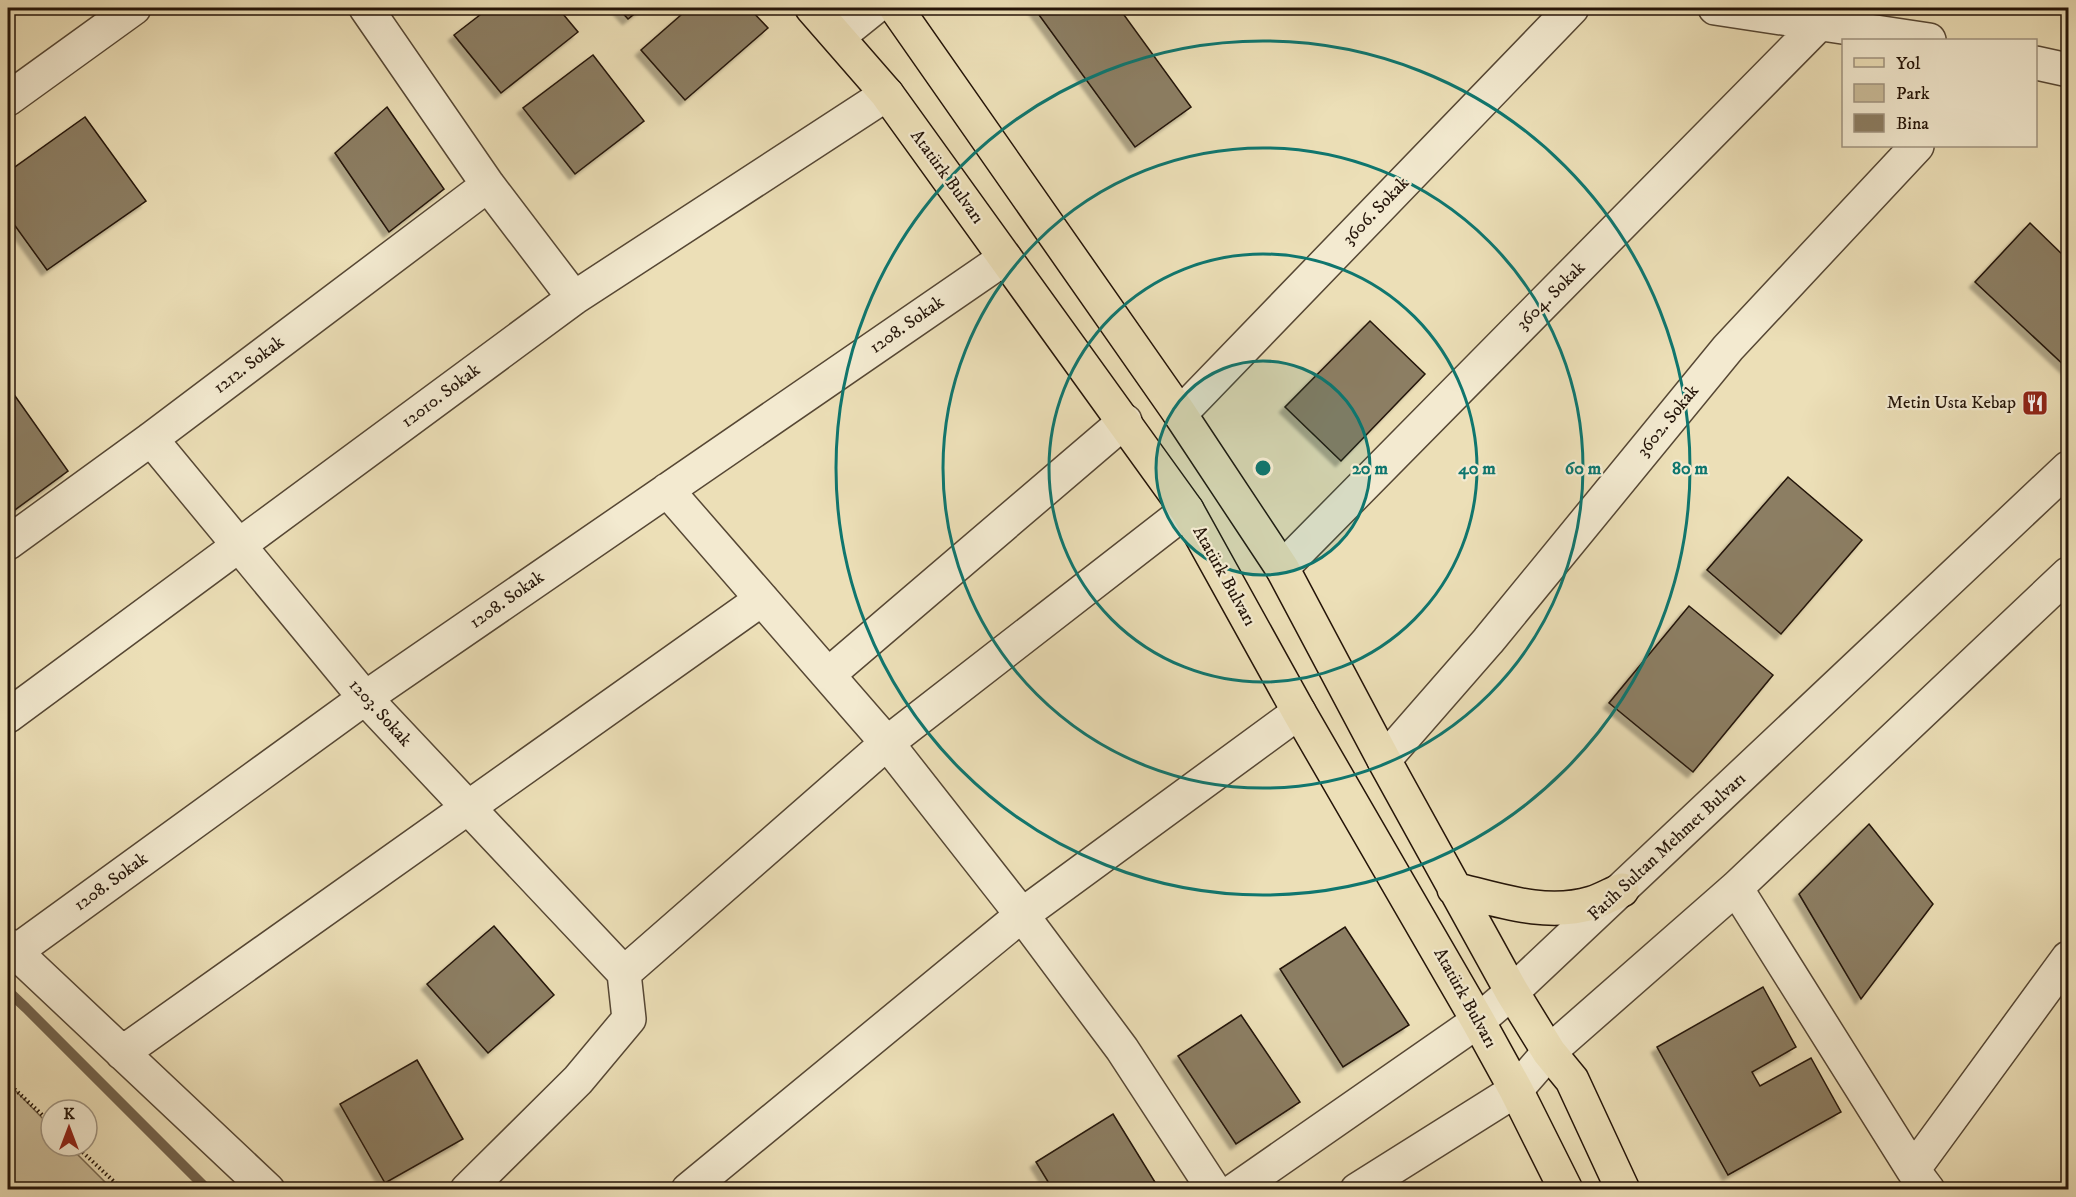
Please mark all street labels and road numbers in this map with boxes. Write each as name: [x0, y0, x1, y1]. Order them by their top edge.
street label: Atatürk Bulvarı: [905, 126, 989, 228]
street label: 3606. Sokak: [1338, 172, 1414, 250]
street label: 3604. Sokak: [1512, 257, 1590, 335]
street label: 1208. Sokak: [866, 291, 949, 359]
street label: 1212. Sokak: [209, 331, 289, 399]
street label: 12010. Sokak: [397, 359, 485, 433]
street label: 3602. Sokak: [1632, 380, 1704, 462]
street label: Atatürk Bulvarı: [1187, 522, 1261, 630]
street label: 1208. Sokak: [466, 566, 549, 634]
street label: 1203. Sokak: [344, 675, 416, 751]
street label: Fatih Sultan Mehmet Bulvarı: [1583, 768, 1751, 926]
street label: 1208. Sokak: [70, 848, 152, 916]
street label: Atatürk Bulvarı: [1428, 944, 1502, 1052]

